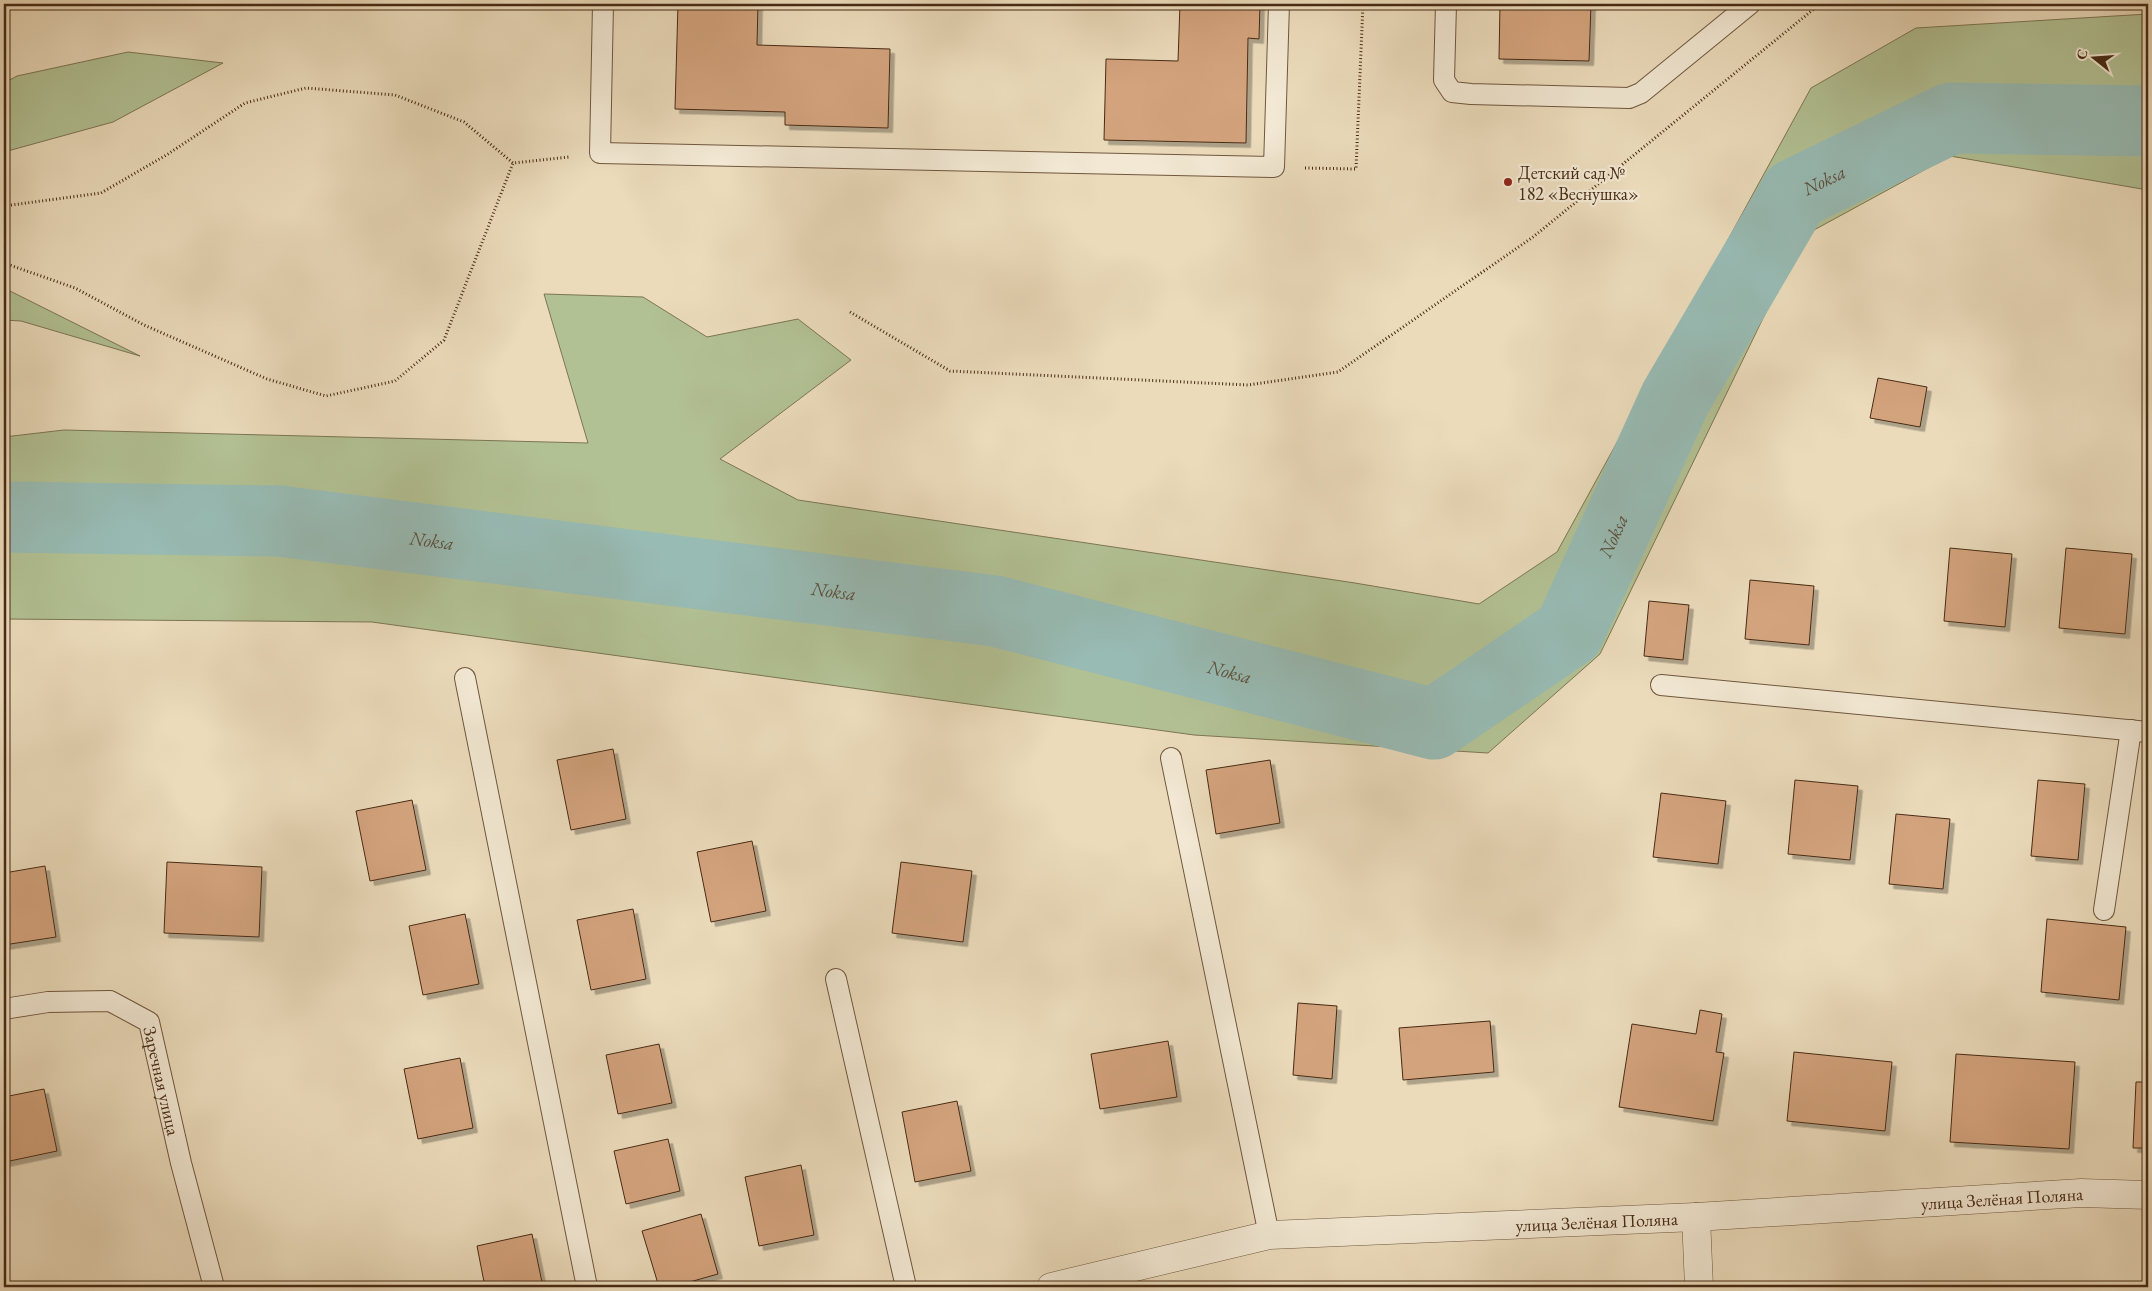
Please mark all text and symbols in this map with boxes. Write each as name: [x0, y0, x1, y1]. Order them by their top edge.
north arrow: [2070, 32, 2120, 82]
text: С: [2072, 47, 2092, 62]
water label: Noksa: [1797, 159, 1849, 201]
place label: Детский сад № 182 «Веснушка»: [1518, 161, 1639, 205]
marker: Детский сад № 182 «Веснушка»: [1502, 176, 1514, 188]
water label: Noksa: [1592, 510, 1633, 562]
water label: Noksa: [407, 525, 456, 555]
water label: Noksa: [809, 575, 857, 606]
water label: Noksa: [1204, 653, 1254, 689]
street label: Заречная улица: [139, 1024, 186, 1138]
street label: улица Зелёная Поляна: [1920, 1181, 2085, 1214]
street label: улица Зелёная Поляна: [1515, 1206, 1679, 1236]

